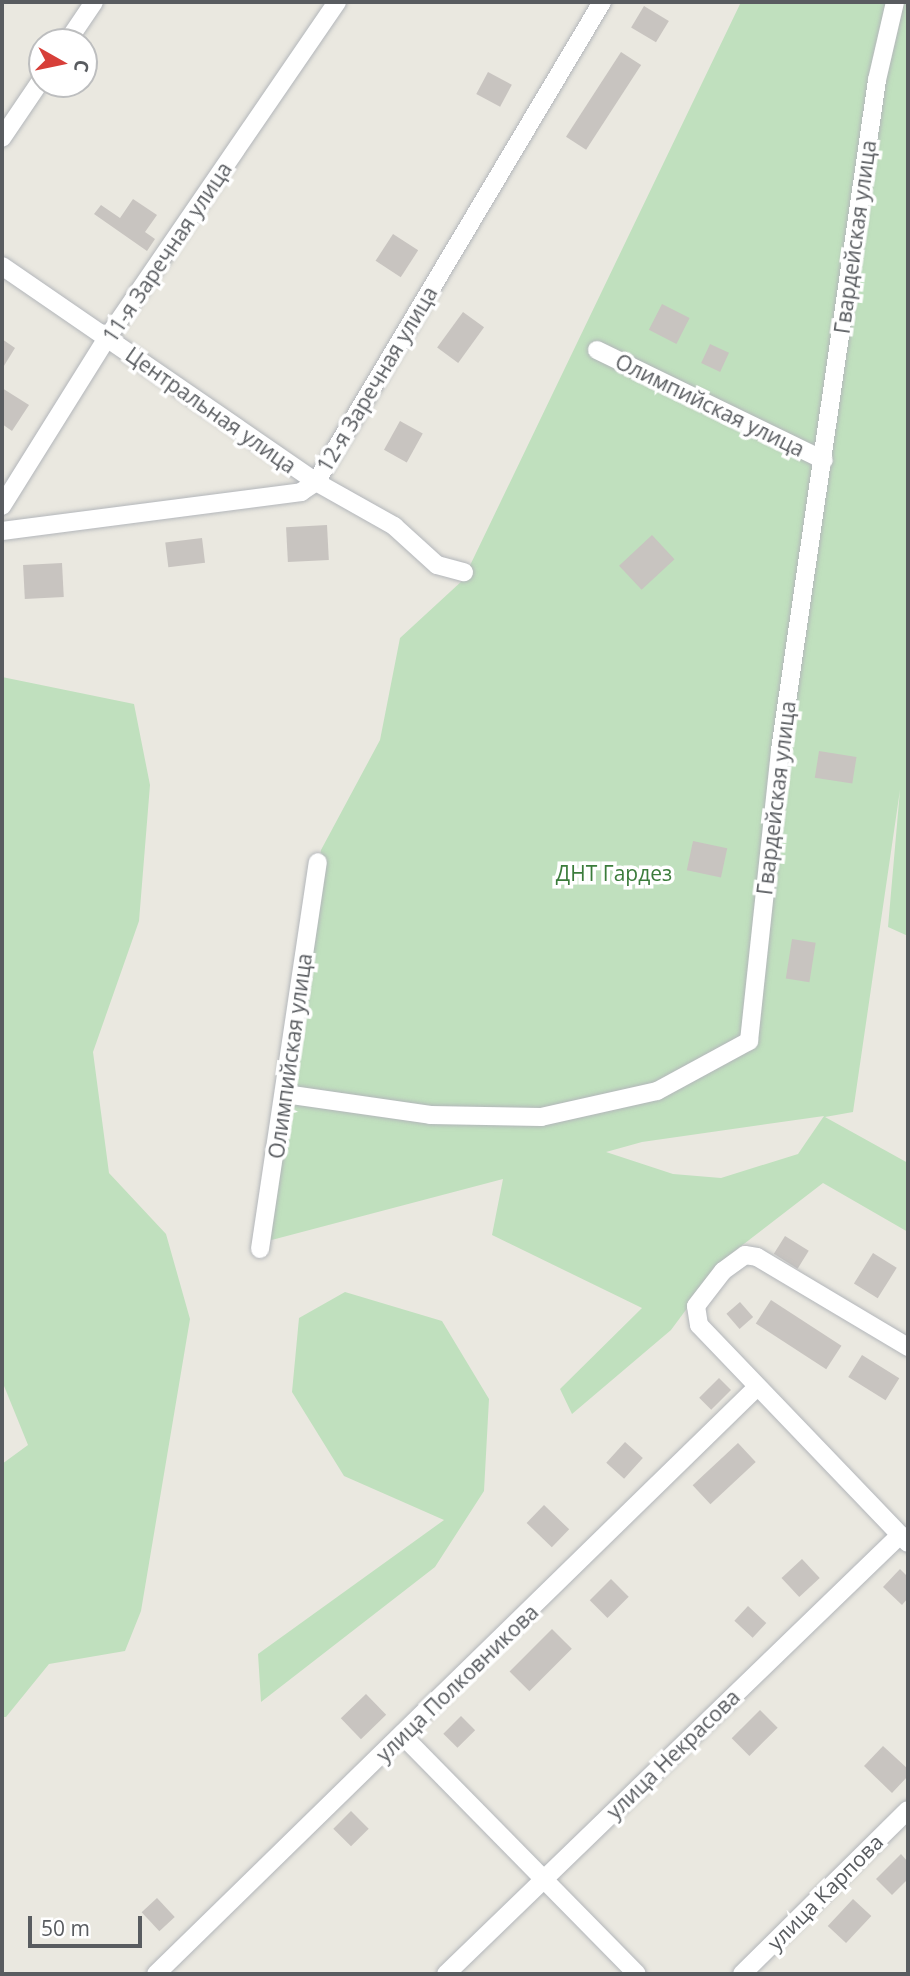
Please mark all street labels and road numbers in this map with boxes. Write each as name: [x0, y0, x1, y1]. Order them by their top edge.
street label: Гвардейская улица: [829, 139, 881, 335]
street label: 11-я Заречная улица: [97, 157, 237, 347]
street label: 12-я Заречная улица: [312, 282, 442, 476]
street label: Центральная улица: [121, 342, 301, 478]
street label: Олимпийская улица: [611, 348, 809, 462]
street label: Гвардейская улица: [752, 700, 800, 896]
street label: Олимпийская улица: [263, 952, 317, 1160]
street label: улица Полковникова: [371, 1599, 543, 1767]
street label: улица Некрасова: [601, 1684, 745, 1824]
street label: улица Карпова: [762, 1829, 888, 1955]

